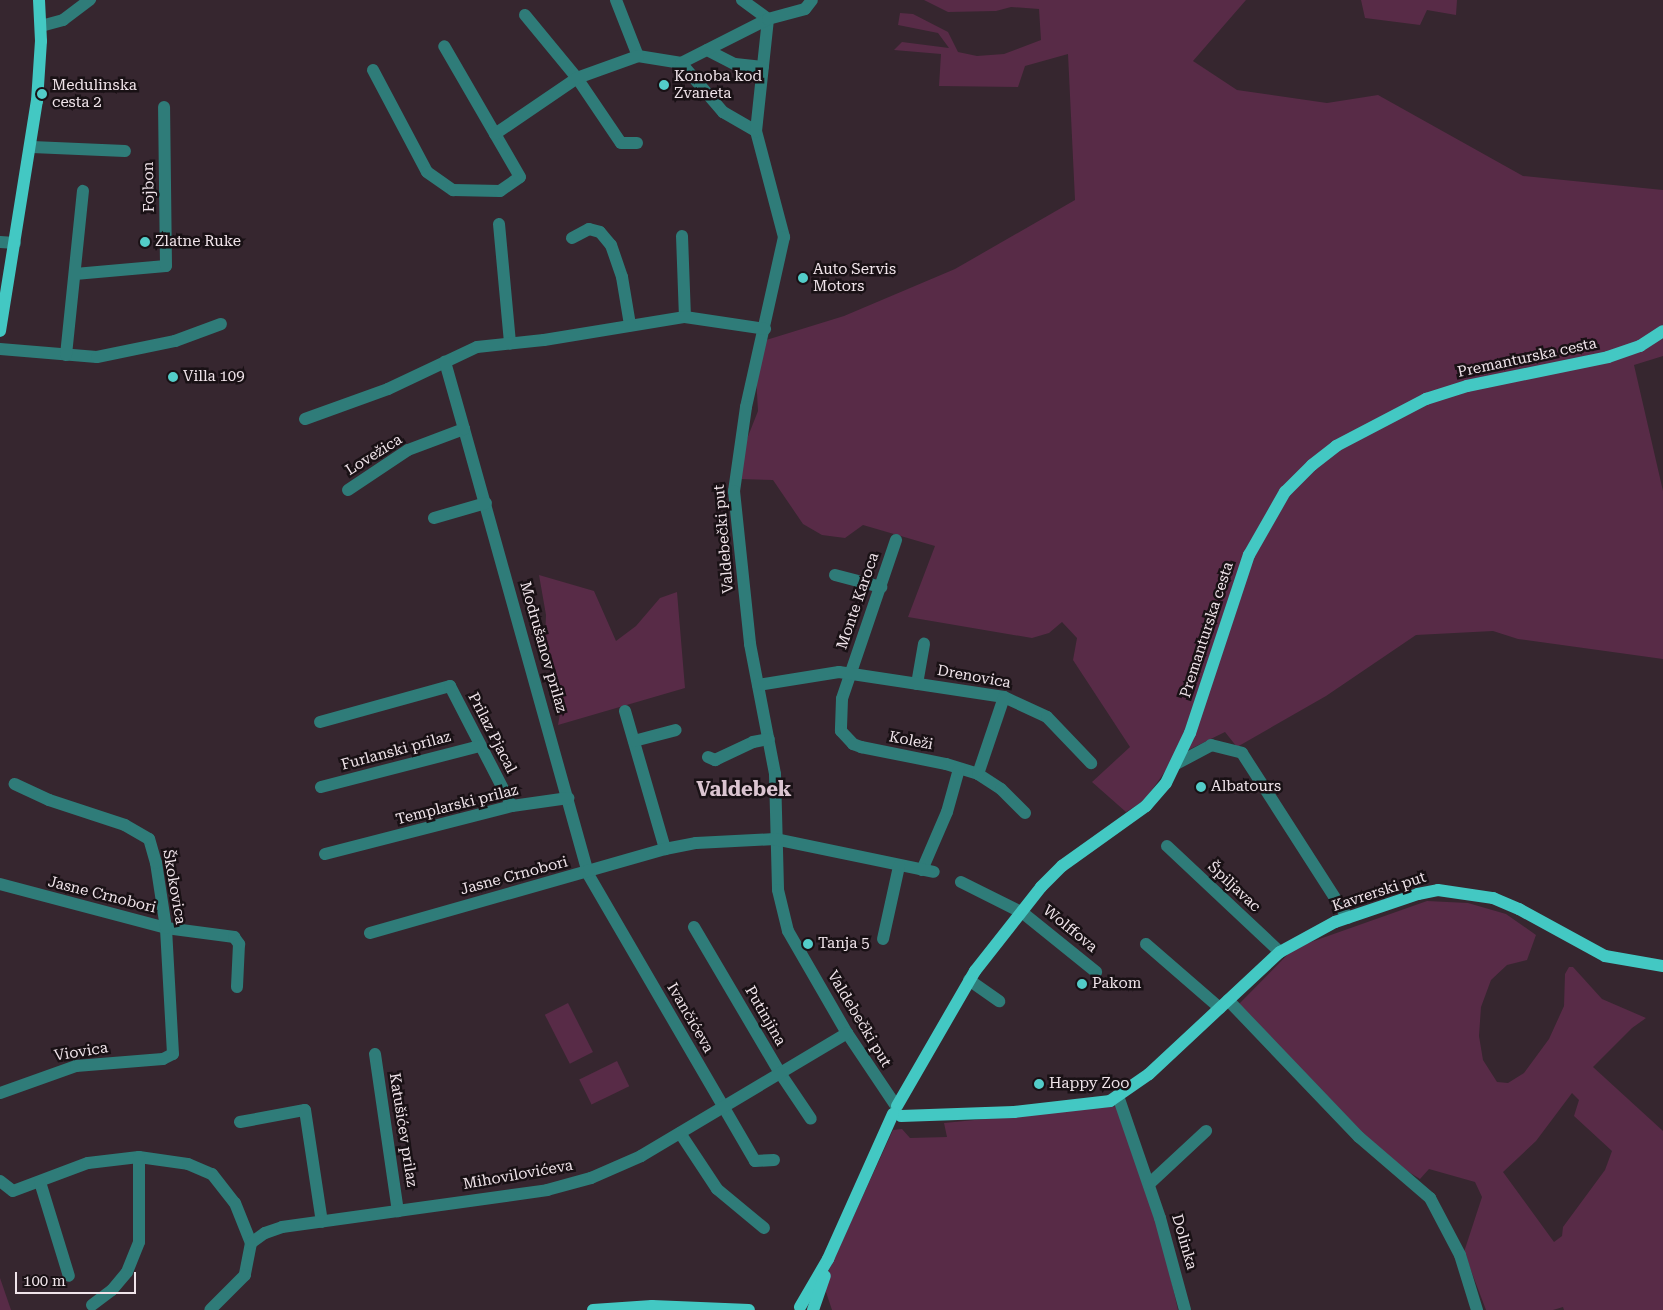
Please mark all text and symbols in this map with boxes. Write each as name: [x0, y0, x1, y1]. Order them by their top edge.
place label: Konoba kod Zvaneta: [674, 67, 762, 102]
place label: Medulinska cesta 2: [52, 76, 137, 111]
marker: Konoba kod Zvaneta: [658, 79, 670, 91]
marker: Medulinska cesta 2: [36, 88, 48, 100]
street label: Fojbon: [140, 162, 158, 212]
place label: Zlatne Ruke: [155, 233, 241, 251]
marker: Zlatne Ruke: [139, 236, 151, 248]
place label: Auto Servis Motors: [813, 260, 896, 295]
marker: Auto Servis Motors: [797, 272, 809, 284]
street label: Premanturska cesta: [1456, 334, 1598, 382]
place label: Villa 109: [183, 368, 245, 386]
marker: Villa 109: [167, 371, 179, 383]
street label: Lovežica: [342, 431, 406, 479]
street label: Valdebečki put: [710, 484, 738, 594]
street label: Monte Karoca: [833, 550, 883, 652]
street label: Premanturska cesta: [1177, 560, 1237, 700]
street label: Modrušanov prilaz: [516, 579, 570, 715]
street label: Drenovica: [936, 662, 1012, 692]
street label: Prilaz Pjacal: [464, 690, 520, 776]
street label: Furlanski prilaz: [339, 728, 453, 774]
street label: Koleži: [887, 728, 935, 754]
district label: Valdebek: [696, 777, 792, 801]
place label: Albatours: [1211, 778, 1281, 796]
street label: Templarski prilaz: [394, 781, 520, 829]
marker: Albatours: [1195, 781, 1207, 793]
street label: Škokovica: [159, 848, 189, 926]
street label: Jasne Crnobori: [458, 853, 570, 899]
street label: Špiljavac: [1204, 858, 1264, 916]
street label: Kavrerski put: [1330, 868, 1428, 916]
street label: Jasne Crnobori: [46, 873, 158, 917]
street label: Wolffova: [1039, 902, 1101, 956]
place label: Tanja 5: [818, 935, 870, 953]
marker: Tanja 5: [802, 938, 814, 950]
street label: Valdebečki put: [823, 968, 895, 1070]
place label: Pakom: [1092, 975, 1141, 993]
marker: Pakom: [1076, 978, 1088, 990]
street label: Ivančićeva: [663, 980, 717, 1056]
street label: Putinjina: [741, 983, 789, 1049]
street label: Viovica: [53, 1039, 109, 1065]
street label: Katušićev prilaz: [385, 1072, 421, 1188]
place label: Happy Zoo: [1049, 1075, 1129, 1093]
marker: Happy Zoo: [1033, 1078, 1045, 1090]
street label: Mihovilovićeva: [462, 1156, 574, 1194]
street label: Dolinka: [1168, 1212, 1200, 1272]
scale bar: [18, 1262, 139, 1294]
text: 100 m: [23, 1272, 66, 1290]

